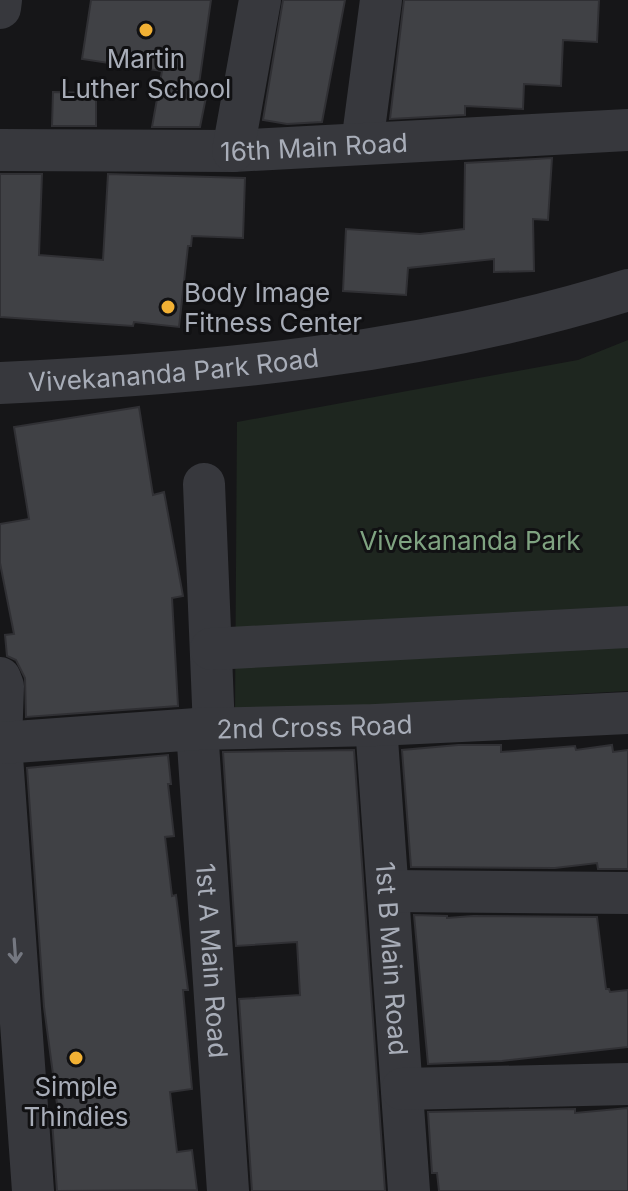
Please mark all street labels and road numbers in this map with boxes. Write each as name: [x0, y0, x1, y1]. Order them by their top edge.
street label: 16th Main Road: [220, 126, 408, 167]
street label: Vivekananda Park Road: [27, 341, 321, 397]
street label: 2nd Cross Road: [216, 708, 413, 744]
street label: 1st B Main Road: [370, 860, 415, 1056]
street label: 1st A Main Road: [191, 862, 235, 1059]

